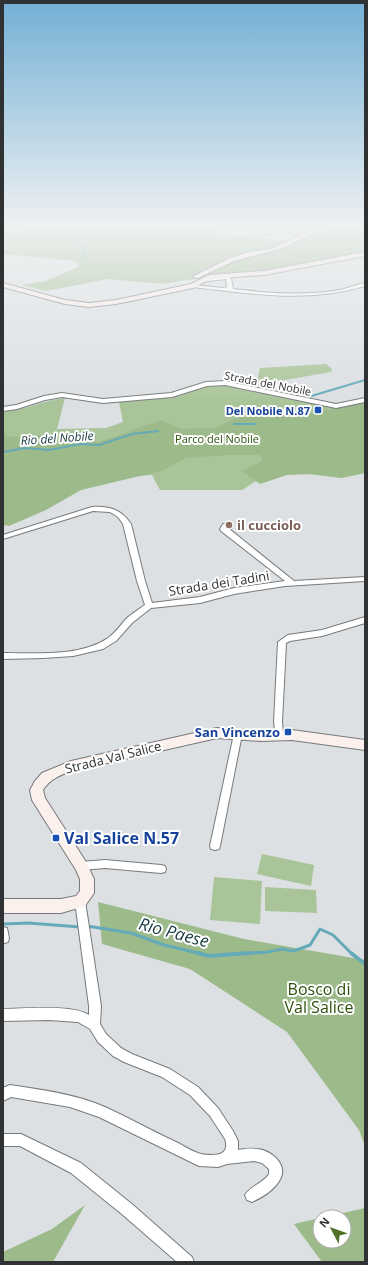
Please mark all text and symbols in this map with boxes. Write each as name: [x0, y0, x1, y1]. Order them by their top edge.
street label: Strada del Nobile: [223, 367, 313, 399]
place label: Del Nobile N.87: [226, 403, 310, 418]
marker: Del Nobile N.87: [313, 405, 323, 415]
water label: Rio del Nobile: [20, 427, 94, 449]
park label: Parco del Nobile: [175, 431, 259, 446]
place label: il cucciolo: [237, 516, 301, 534]
marker: il cucciolo: [224, 520, 234, 530]
street label: Strada dei Tadini: [167, 566, 271, 600]
place label: San Vincenzo: [195, 723, 280, 741]
marker: San Vincenzo: [283, 727, 293, 737]
street label: Strada Val Salice: [63, 736, 163, 778]
place label: Val Salice N.57: [64, 827, 179, 849]
marker: Val Salice N.57: [51, 833, 61, 843]
water label: Rio Paese: [136, 912, 212, 952]
park label: Bosco di Val Salice: [284, 978, 354, 1018]
north arrow: [312, 1209, 352, 1249]
text: N: [315, 1214, 333, 1230]

